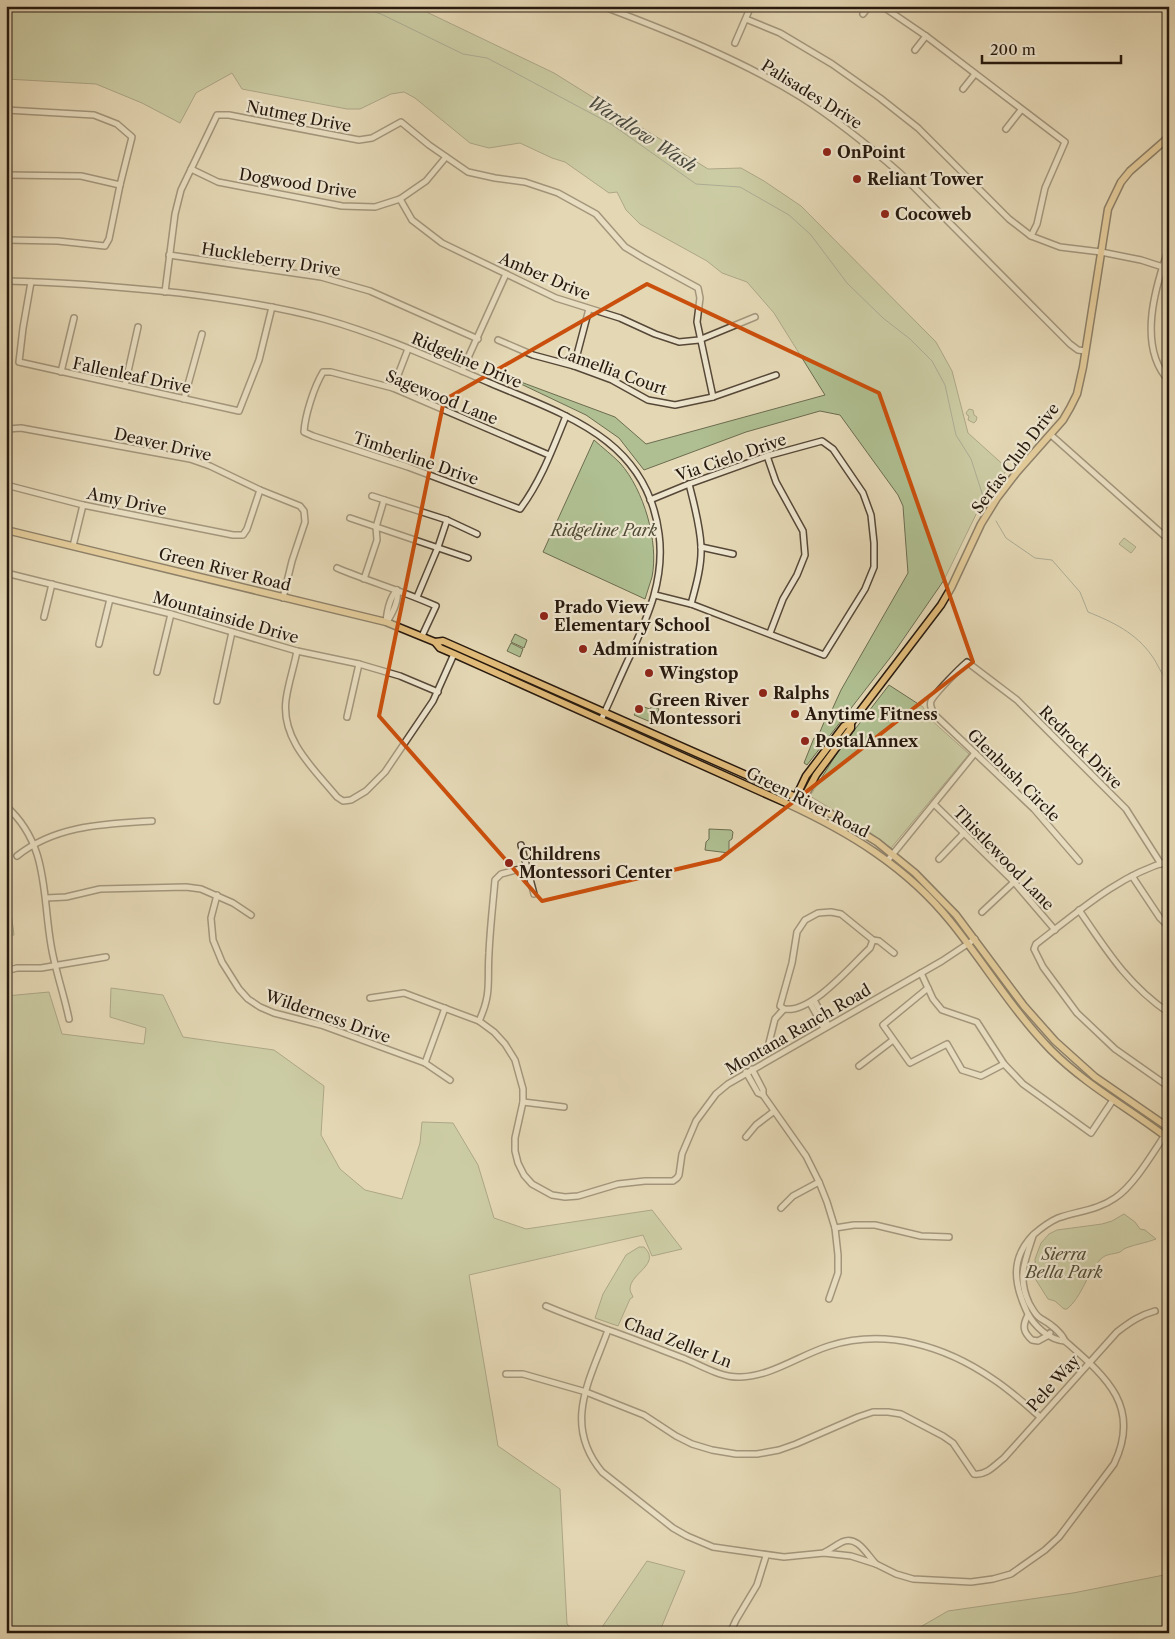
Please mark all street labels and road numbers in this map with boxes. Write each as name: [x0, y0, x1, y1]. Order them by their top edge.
street label: Palisades Drive: [758, 55, 866, 133]
street label: Nutmeg Drive: [245, 96, 353, 136]
street label: Dogwood Drive: [238, 164, 358, 202]
street label: Huckleberry Drive: [200, 238, 342, 280]
street label: Amber Drive: [495, 247, 594, 304]
street label: Ridgeline Drive: [409, 328, 525, 392]
street label: Camellia Court: [554, 341, 670, 399]
street label: Fallenleaf Drive: [71, 353, 193, 397]
street label: Sagewood Lane: [383, 365, 501, 429]
street label: Serfas Club Drive: [967, 399, 1063, 517]
street label: Deaver Drive: [112, 423, 214, 465]
street label: Timberline Drive: [351, 427, 481, 489]
street label: Via Cielo Drive: [672, 429, 789, 486]
street label: Amy Drive: [85, 483, 169, 519]
street label: Green River Road: [157, 543, 293, 595]
street label: Mountainside Drive: [151, 587, 301, 647]
street label: Redrock Drive: [1035, 701, 1127, 793]
street label: Glenbush Circle: [963, 724, 1065, 826]
street label: Green River Road: [743, 762, 873, 842]
street label: Thistlewood Lane: [949, 802, 1059, 914]
street label: Montana Ranch Road: [722, 979, 875, 1079]
street label: Wilderness Drive: [262, 985, 393, 1047]
street label: Chad Zeller Ln: [621, 1312, 735, 1372]
street label: Pele Way: [1022, 1350, 1084, 1416]

